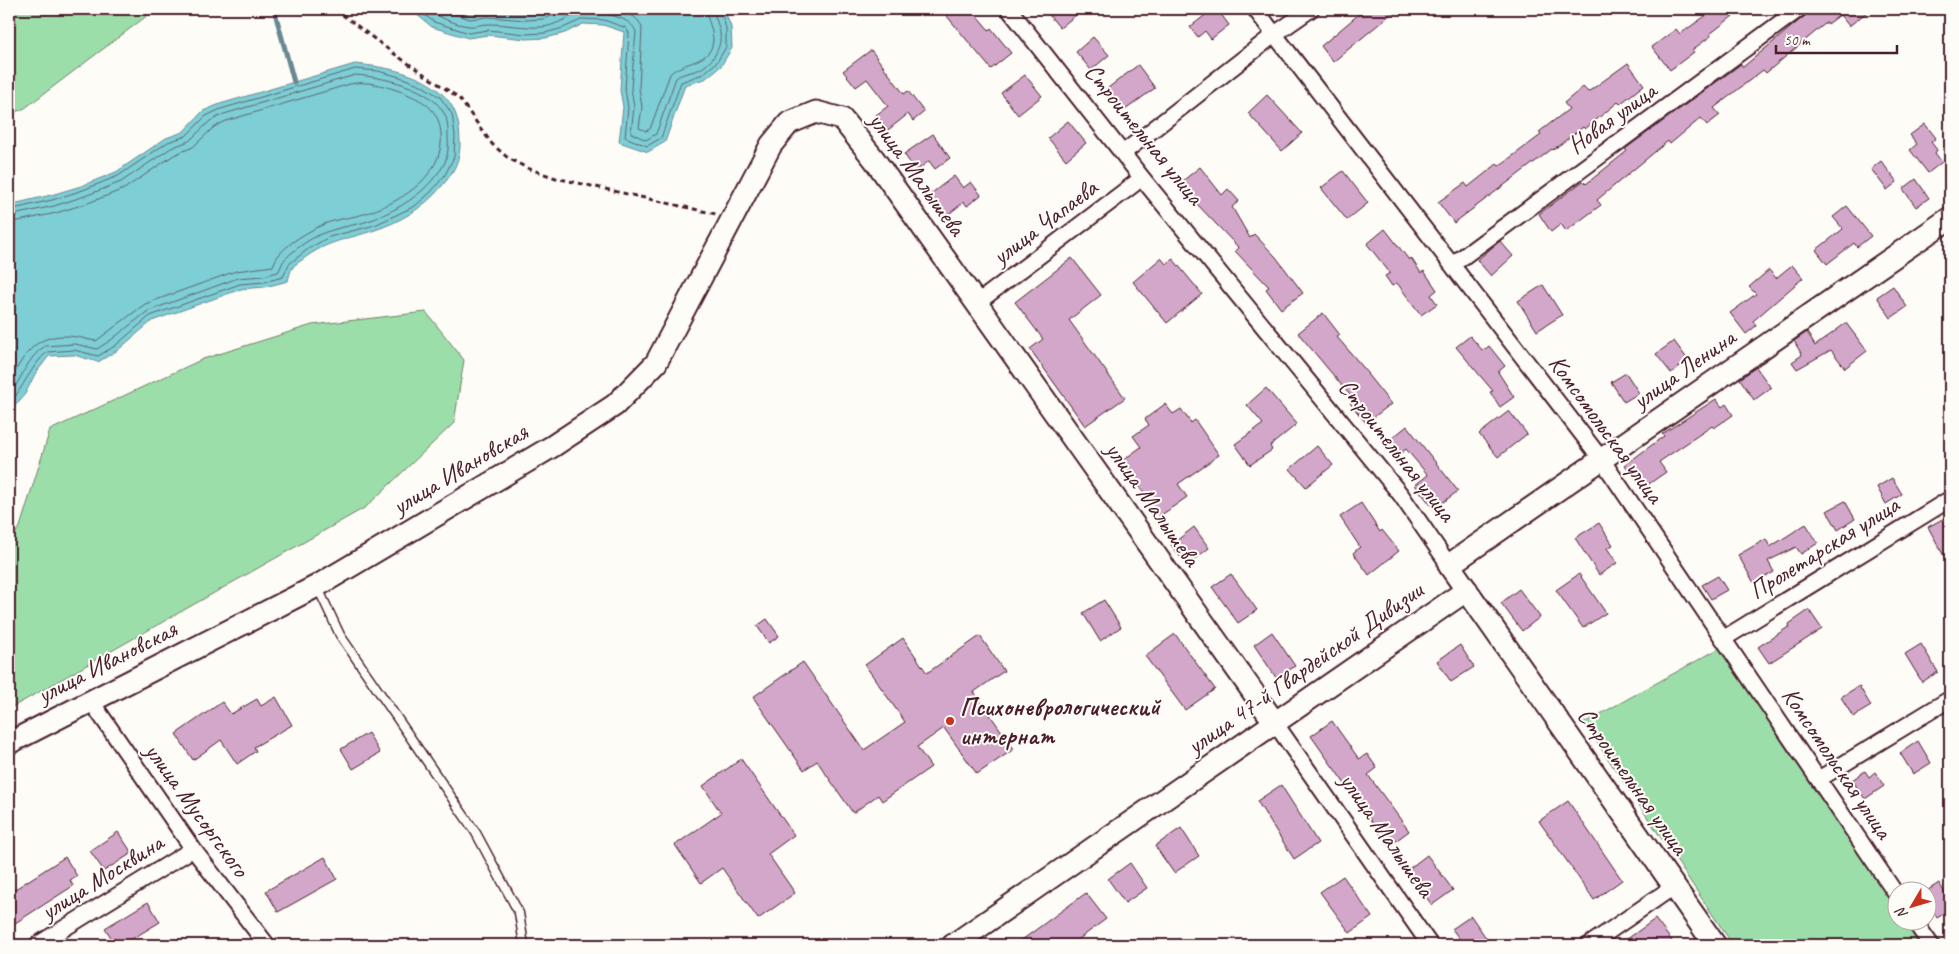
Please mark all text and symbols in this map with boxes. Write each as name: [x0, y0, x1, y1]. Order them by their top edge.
scale bar: [1776, 22, 1898, 54]
text: 50 m: [1784, 31, 1811, 50]
street label: Строительная улица: [1077, 57, 1212, 213]
street label: Новая улица: [1561, 73, 1665, 161]
street label: улица Малышева: [860, 104, 974, 244]
street label: улица Чапаева: [984, 171, 1106, 273]
street label: улица Ленина: [1625, 320, 1744, 417]
street label: Комсомольская улица: [1541, 348, 1672, 511]
street label: Строительная улица: [1331, 372, 1464, 530]
street label: улица Ивановская: [385, 416, 534, 523]
street label: улица Малышева: [1097, 434, 1209, 574]
street label: Пролетарская улица: [1743, 488, 1907, 607]
street label: улица 47-й Гвардейской Дивизии: [1179, 573, 1431, 763]
street label: улица Ивановская: [30, 613, 183, 712]
street label: Комсомольская улица: [1774, 681, 1901, 847]
place label: Психоневрологический интернат: [960, 691, 1162, 752]
street label: Строительная улица: [1570, 701, 1697, 863]
marker: Психоневрологический интернат: [944, 715, 956, 727]
street label: улица Мусоргского: [136, 735, 257, 884]
street label: улица Малышева: [1331, 765, 1443, 905]
street label: улица Москвина: [33, 825, 171, 928]
north arrow: [1886, 882, 1936, 932]
text: N: [1891, 903, 1912, 922]

